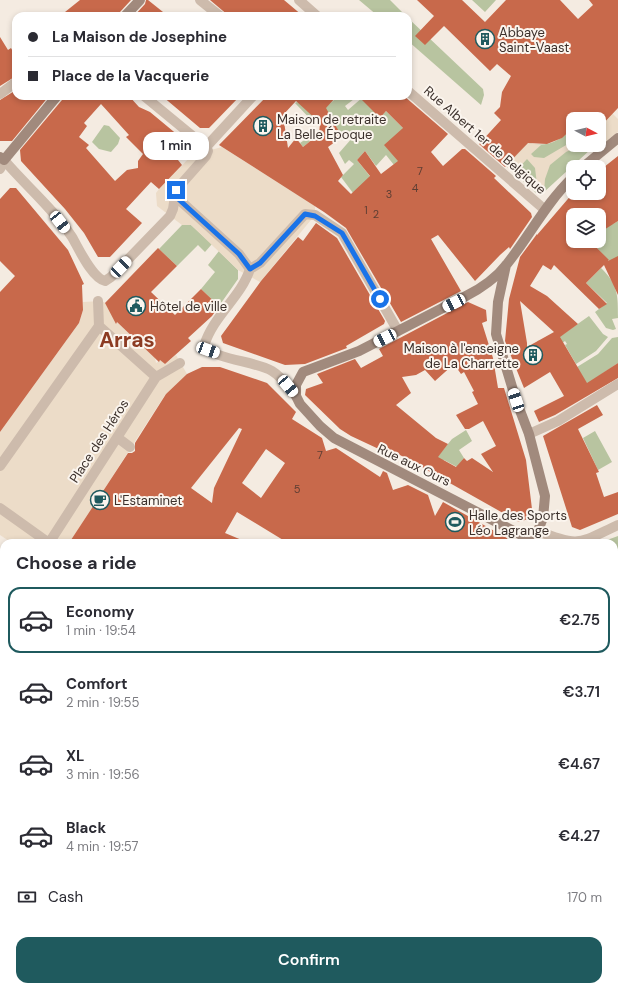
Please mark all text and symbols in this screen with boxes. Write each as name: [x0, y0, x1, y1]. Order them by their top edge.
place label: Abbaye Saint-Vaast: [499, 24, 569, 56]
text: La Maison de Josephine: [52, 27, 227, 47]
building icon: Abbaye Saint-Vaast: [474, 28, 496, 50]
text: Place de la Vacquerie: [52, 66, 209, 86]
street label: Rue Albert 1er de Belgique: [420, 82, 550, 198]
place label: Maison de retraite La Belle Époque: [277, 111, 386, 143]
north arrow: [566, 112, 606, 152]
map controls: [566, 112, 606, 248]
building icon: Maison de retraite La Belle Époque: [252, 115, 274, 137]
callout: 1 min: [143, 132, 209, 160]
text: 1 min: [160, 137, 192, 154]
button: locate: [566, 160, 606, 200]
house number: 7: [417, 164, 423, 178]
route end: [167, 181, 185, 199]
house number: 4: [412, 181, 419, 195]
house number: 3: [386, 187, 392, 201]
house number: 1: [364, 203, 368, 217]
house number: 2: [373, 207, 379, 221]
button: layers: [566, 208, 606, 248]
car: [48, 209, 72, 235]
car: [108, 254, 134, 280]
route start: [371, 290, 389, 308]
car: [441, 292, 467, 314]
public building icon: Hôtel de ville: [125, 295, 147, 317]
place label: Hôtel de ville: [150, 298, 227, 315]
district label: Arras: [99, 326, 155, 354]
car: [372, 327, 398, 349]
car: [195, 340, 221, 360]
place label: Maison à l'enseigne de La Charrette: [404, 340, 519, 372]
building icon: Maison à l'enseigne de La Charrette: [522, 344, 544, 366]
car: [276, 373, 300, 399]
car: [507, 387, 525, 413]
street label: Place des Héros: [66, 396, 132, 486]
street label: Rue aux Ours: [375, 440, 453, 490]
house number: 7: [317, 448, 323, 462]
house number: 5: [294, 482, 301, 496]
cafe icon: L'Estaminet: [89, 489, 111, 511]
place label: L'Estaminet: [114, 492, 182, 509]
place label: Halle des Sports Léo Lagrange: [469, 507, 567, 539]
sports icon: Halle des Sports Léo Lagrange: [444, 511, 466, 533]
text: Choose a ride: [16, 551, 137, 575]
icon: car: [18, 602, 54, 638]
text: Economy: [66, 602, 134, 622]
text: €2.75: [560, 610, 600, 630]
text: 1 min · 19:54: [66, 622, 136, 639]
icon: car: [18, 674, 54, 710]
text: Comfort: [66, 674, 127, 694]
text: €3.71: [563, 682, 600, 702]
text: 2 min · 19:55: [66, 694, 139, 711]
icon: car: [18, 746, 54, 782]
text: XL: [66, 746, 84, 766]
text: €4.67: [558, 754, 600, 774]
text: 3 min · 19:56: [66, 766, 140, 783]
icon: car: [18, 818, 54, 854]
text: Black: [66, 818, 106, 838]
text: €4.27: [559, 826, 600, 846]
text: 4 min · 19:57: [66, 838, 139, 855]
icon: cash: [16, 886, 38, 908]
text: Cash: [48, 887, 83, 907]
text: 170 m: [567, 889, 602, 906]
button: Confirm: [16, 937, 602, 983]

